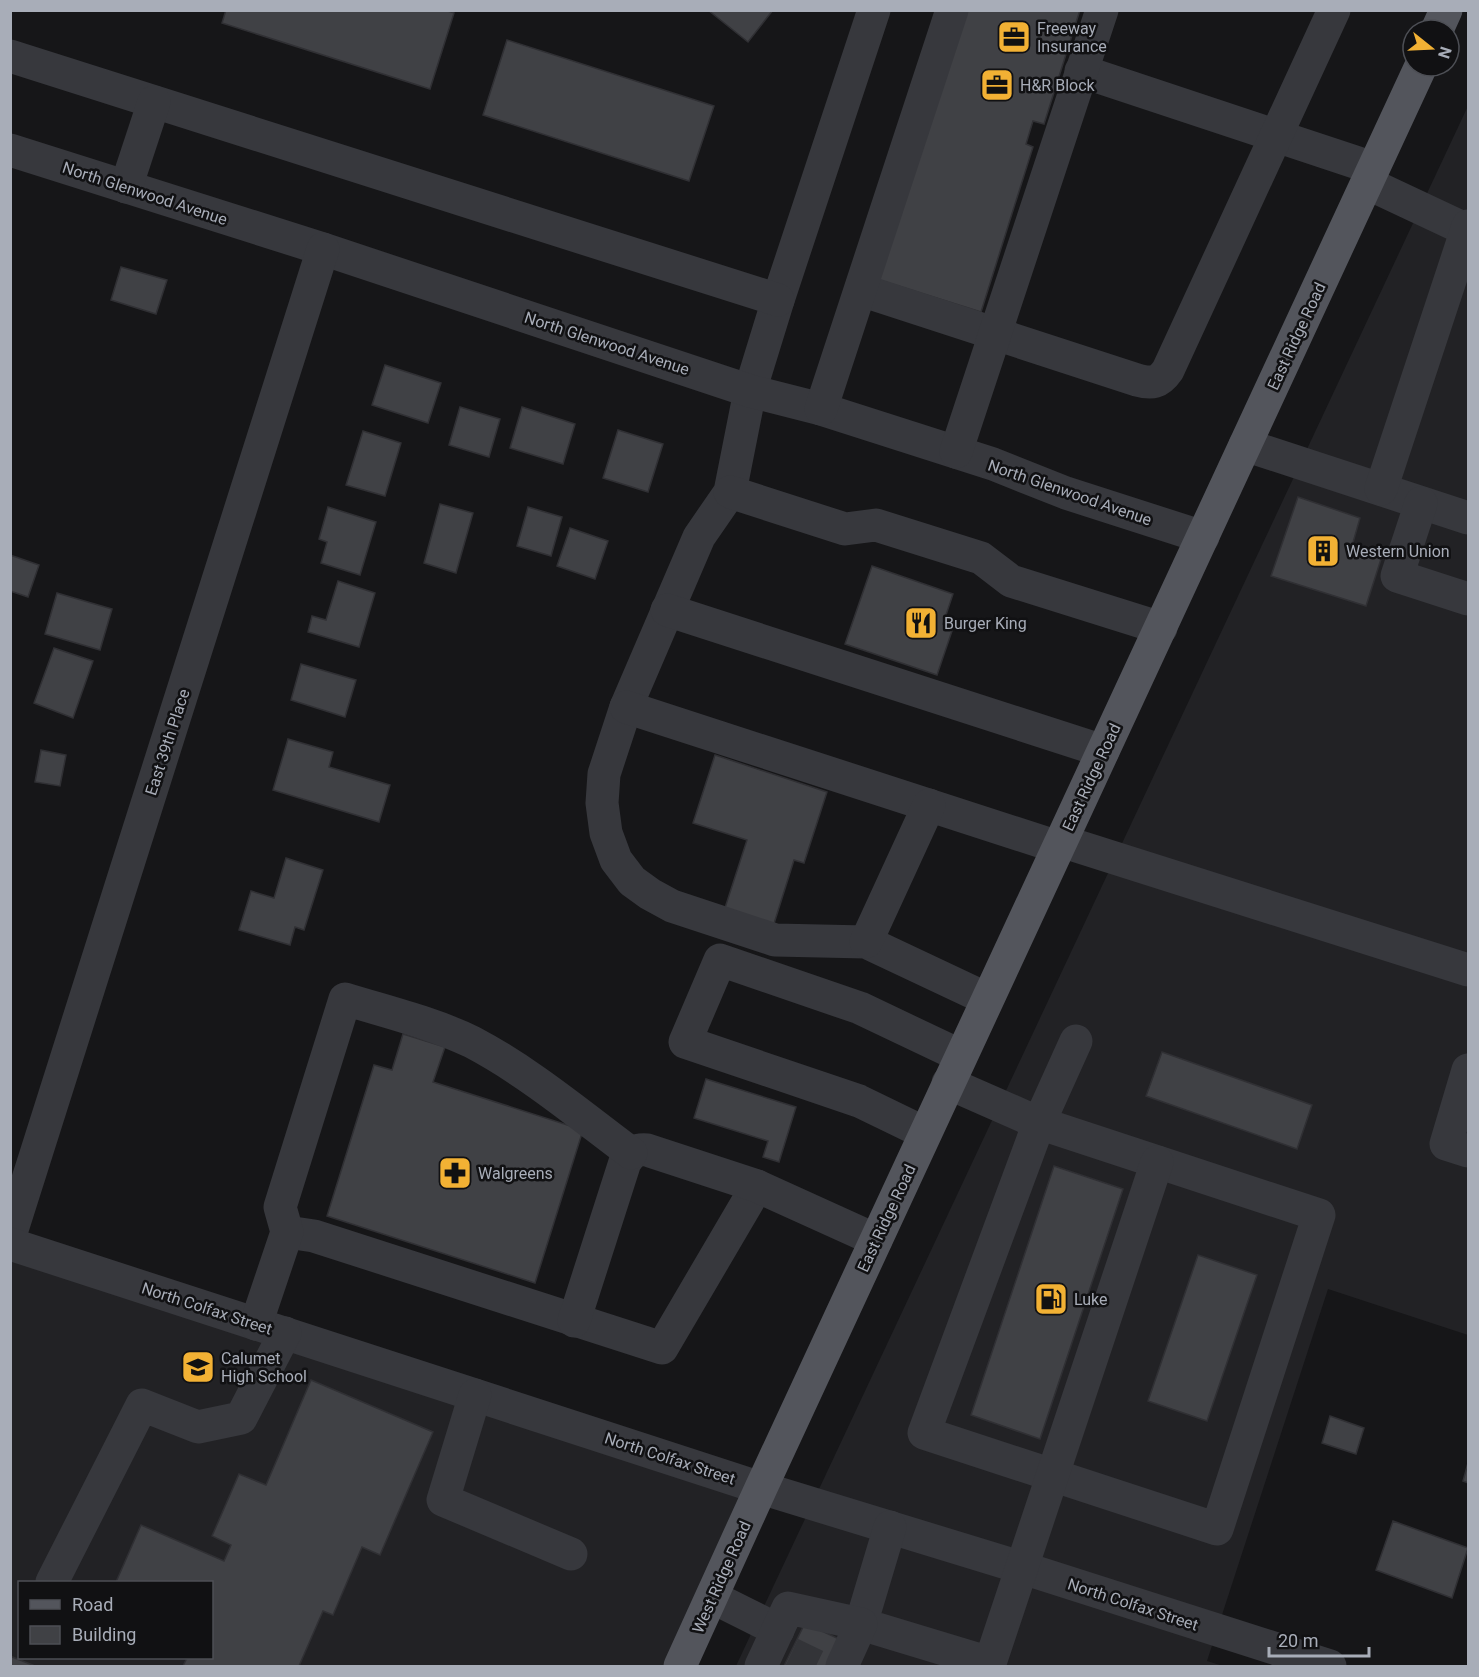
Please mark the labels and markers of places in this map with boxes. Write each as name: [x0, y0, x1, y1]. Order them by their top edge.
office icon: Freeway Insurance: [996, 19, 1032, 55]
place label: Freeway Insurance: [1037, 19, 1107, 56]
office icon: H&R Block: [979, 67, 1015, 103]
place label: H&R Block: [1020, 76, 1096, 95]
building icon: Western Union: [1305, 533, 1341, 569]
place label: Western Union: [1346, 542, 1450, 561]
restaurant icon: Burger King: [903, 605, 939, 641]
place label: Burger King: [944, 614, 1027, 633]
pharmacy icon: Walgreens: [437, 1155, 473, 1191]
place label: Walgreens: [478, 1164, 553, 1183]
fuel station icon: Luke: [1033, 1281, 1069, 1317]
place label: Luke: [1074, 1290, 1108, 1309]
school or university icon: Calumet High School: [180, 1349, 216, 1385]
place label: Calumet High School: [221, 1349, 307, 1386]

